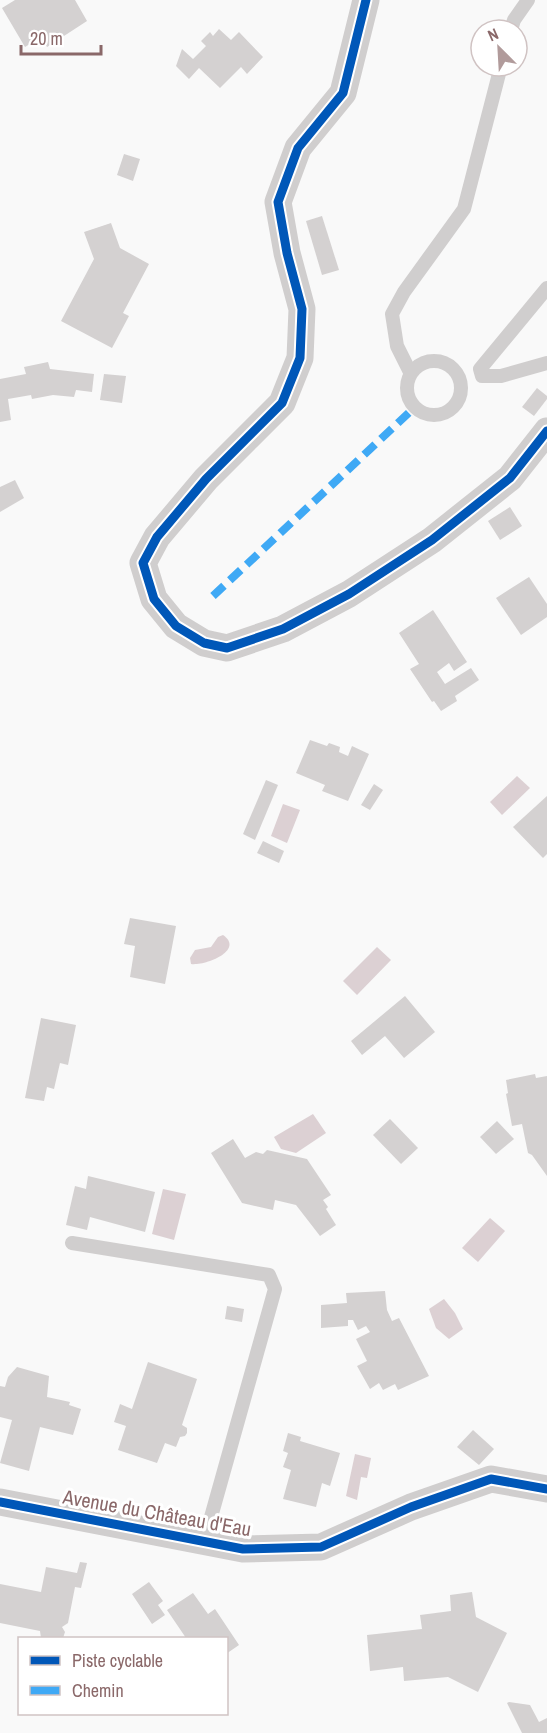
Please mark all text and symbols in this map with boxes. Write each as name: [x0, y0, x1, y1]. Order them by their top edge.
scale bar: [21, 18, 100, 56]
north arrow: [469, 18, 529, 78]
text: N: [484, 22, 502, 46]
text: 20 m: [30, 26, 63, 51]
street label: Avenue du Château d'Eau: [60, 1482, 253, 1542]
legend: [18, 1637, 228, 1715]
text: Piste cyclable: [72, 1648, 163, 1673]
text: Chemin: [72, 1678, 124, 1703]

